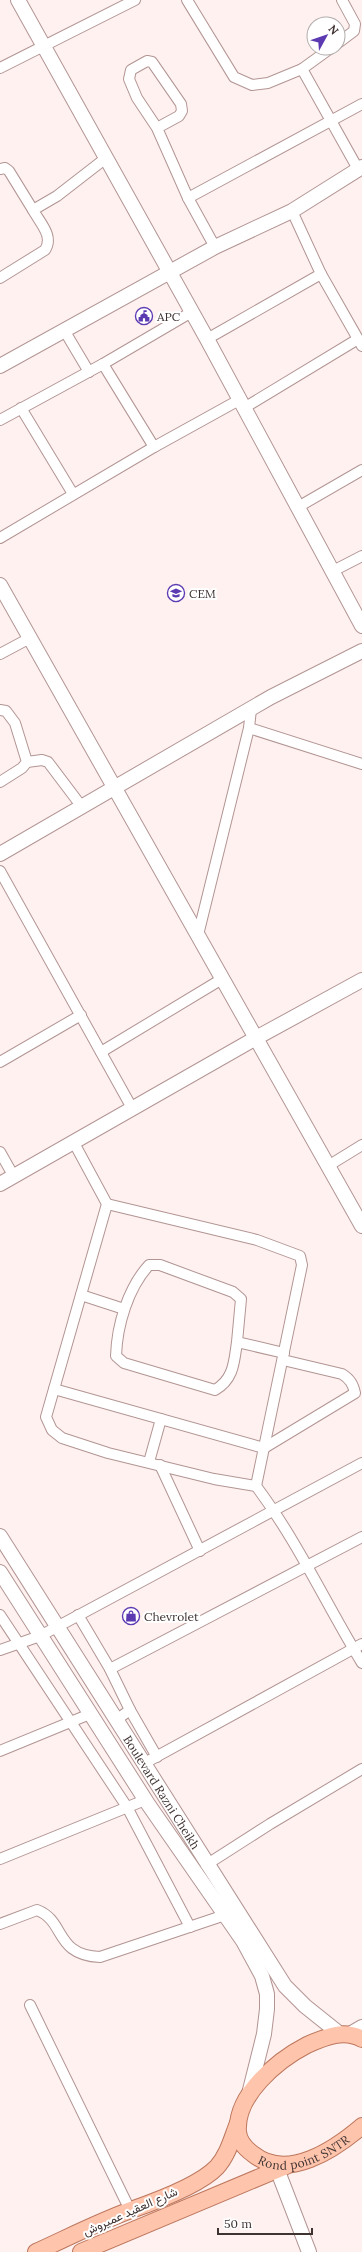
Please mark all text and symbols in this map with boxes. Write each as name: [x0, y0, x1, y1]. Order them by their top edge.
north arrow: [306, 16, 346, 56]
text: N: [326, 22, 342, 38]
public building icon: APC: [134, 306, 154, 326]
place label: APC: [156, 309, 181, 324]
school or university icon: CEM: [166, 583, 186, 603]
place label: CEM: [189, 586, 216, 601]
shop icon: Chevrolet: [121, 1606, 141, 1626]
place label: Chevrolet: [144, 1609, 199, 1624]
street label: Boulevard Razni Cheikh: [121, 1732, 204, 1852]
street label: Rond point SNTR: [256, 2131, 352, 2172]
street label: شارع العقيد عميروش: [80, 2183, 181, 2240]
scale bar: [218, 2210, 312, 2236]
text: 50 m: [224, 2216, 252, 2231]

